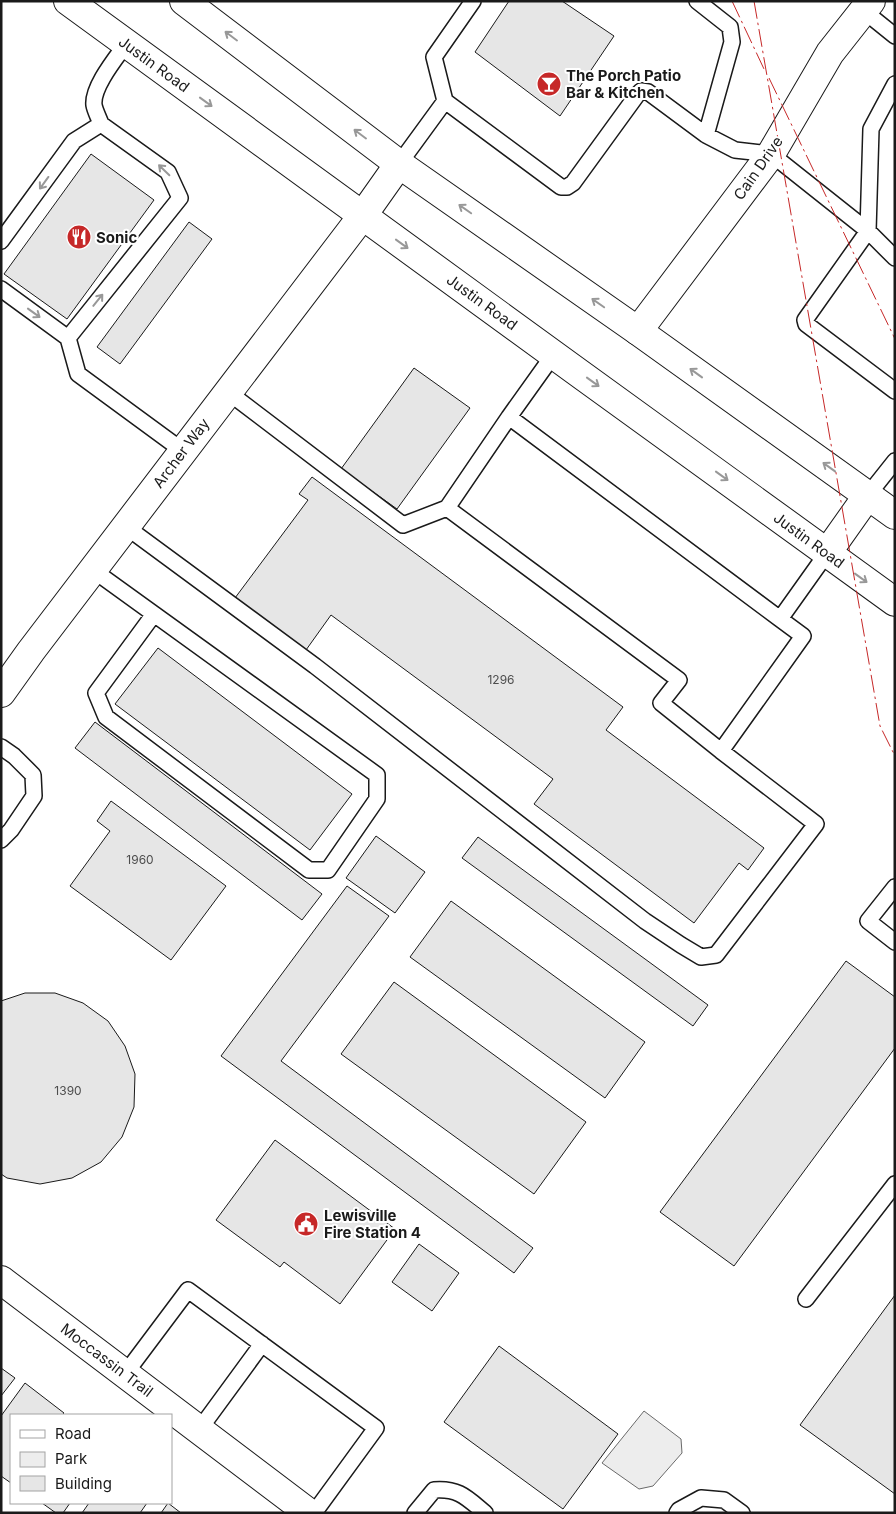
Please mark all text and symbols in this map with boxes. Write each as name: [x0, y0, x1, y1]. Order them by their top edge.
one-way arrow: [225, 31, 238, 42]
street label: Justin Road: [115, 32, 193, 96]
place label: The Porch Patio Bar & Kitchen: [566, 66, 681, 102]
bar icon: The Porch Patio Bar & Kitchen: [536, 71, 562, 97]
one-way arrow: [199, 97, 212, 108]
one-way arrow: [354, 129, 367, 140]
street label: Cain Drive: [729, 133, 787, 203]
one-way arrow: [158, 164, 170, 176]
one-way arrow: [39, 176, 49, 190]
one-way arrow: [458, 204, 472, 214]
restaurant icon: Sonic: [66, 224, 92, 250]
place label: Sonic: [96, 228, 137, 247]
one-way arrow: [395, 239, 409, 249]
street label: Justin Road: [443, 270, 521, 334]
one-way arrow: [93, 293, 104, 306]
one-way arrow: [591, 298, 605, 308]
one-way arrow: [27, 308, 41, 319]
one-way arrow: [690, 368, 704, 378]
one-way arrow: [586, 377, 599, 388]
street label: Archer Way: [149, 414, 214, 492]
one-way arrow: [822, 462, 836, 472]
one-way arrow: [715, 471, 729, 481]
street label: Justin Road: [770, 508, 848, 572]
one-way arrow: [854, 572, 867, 583]
house number: 1296: [487, 672, 515, 687]
house number: 1960: [126, 852, 154, 867]
house number: 1390: [54, 1083, 82, 1098]
place label: Lewisville Fire Station 4: [324, 1206, 421, 1242]
public building icon: Lewisville Fire Station 4: [293, 1211, 319, 1237]
street label: Moccassin Trail: [57, 1319, 157, 1401]
legend: [10, 1414, 172, 1504]
text: Road: [55, 1424, 91, 1443]
text: Park: [55, 1449, 88, 1468]
text: Building: [55, 1474, 112, 1493]

